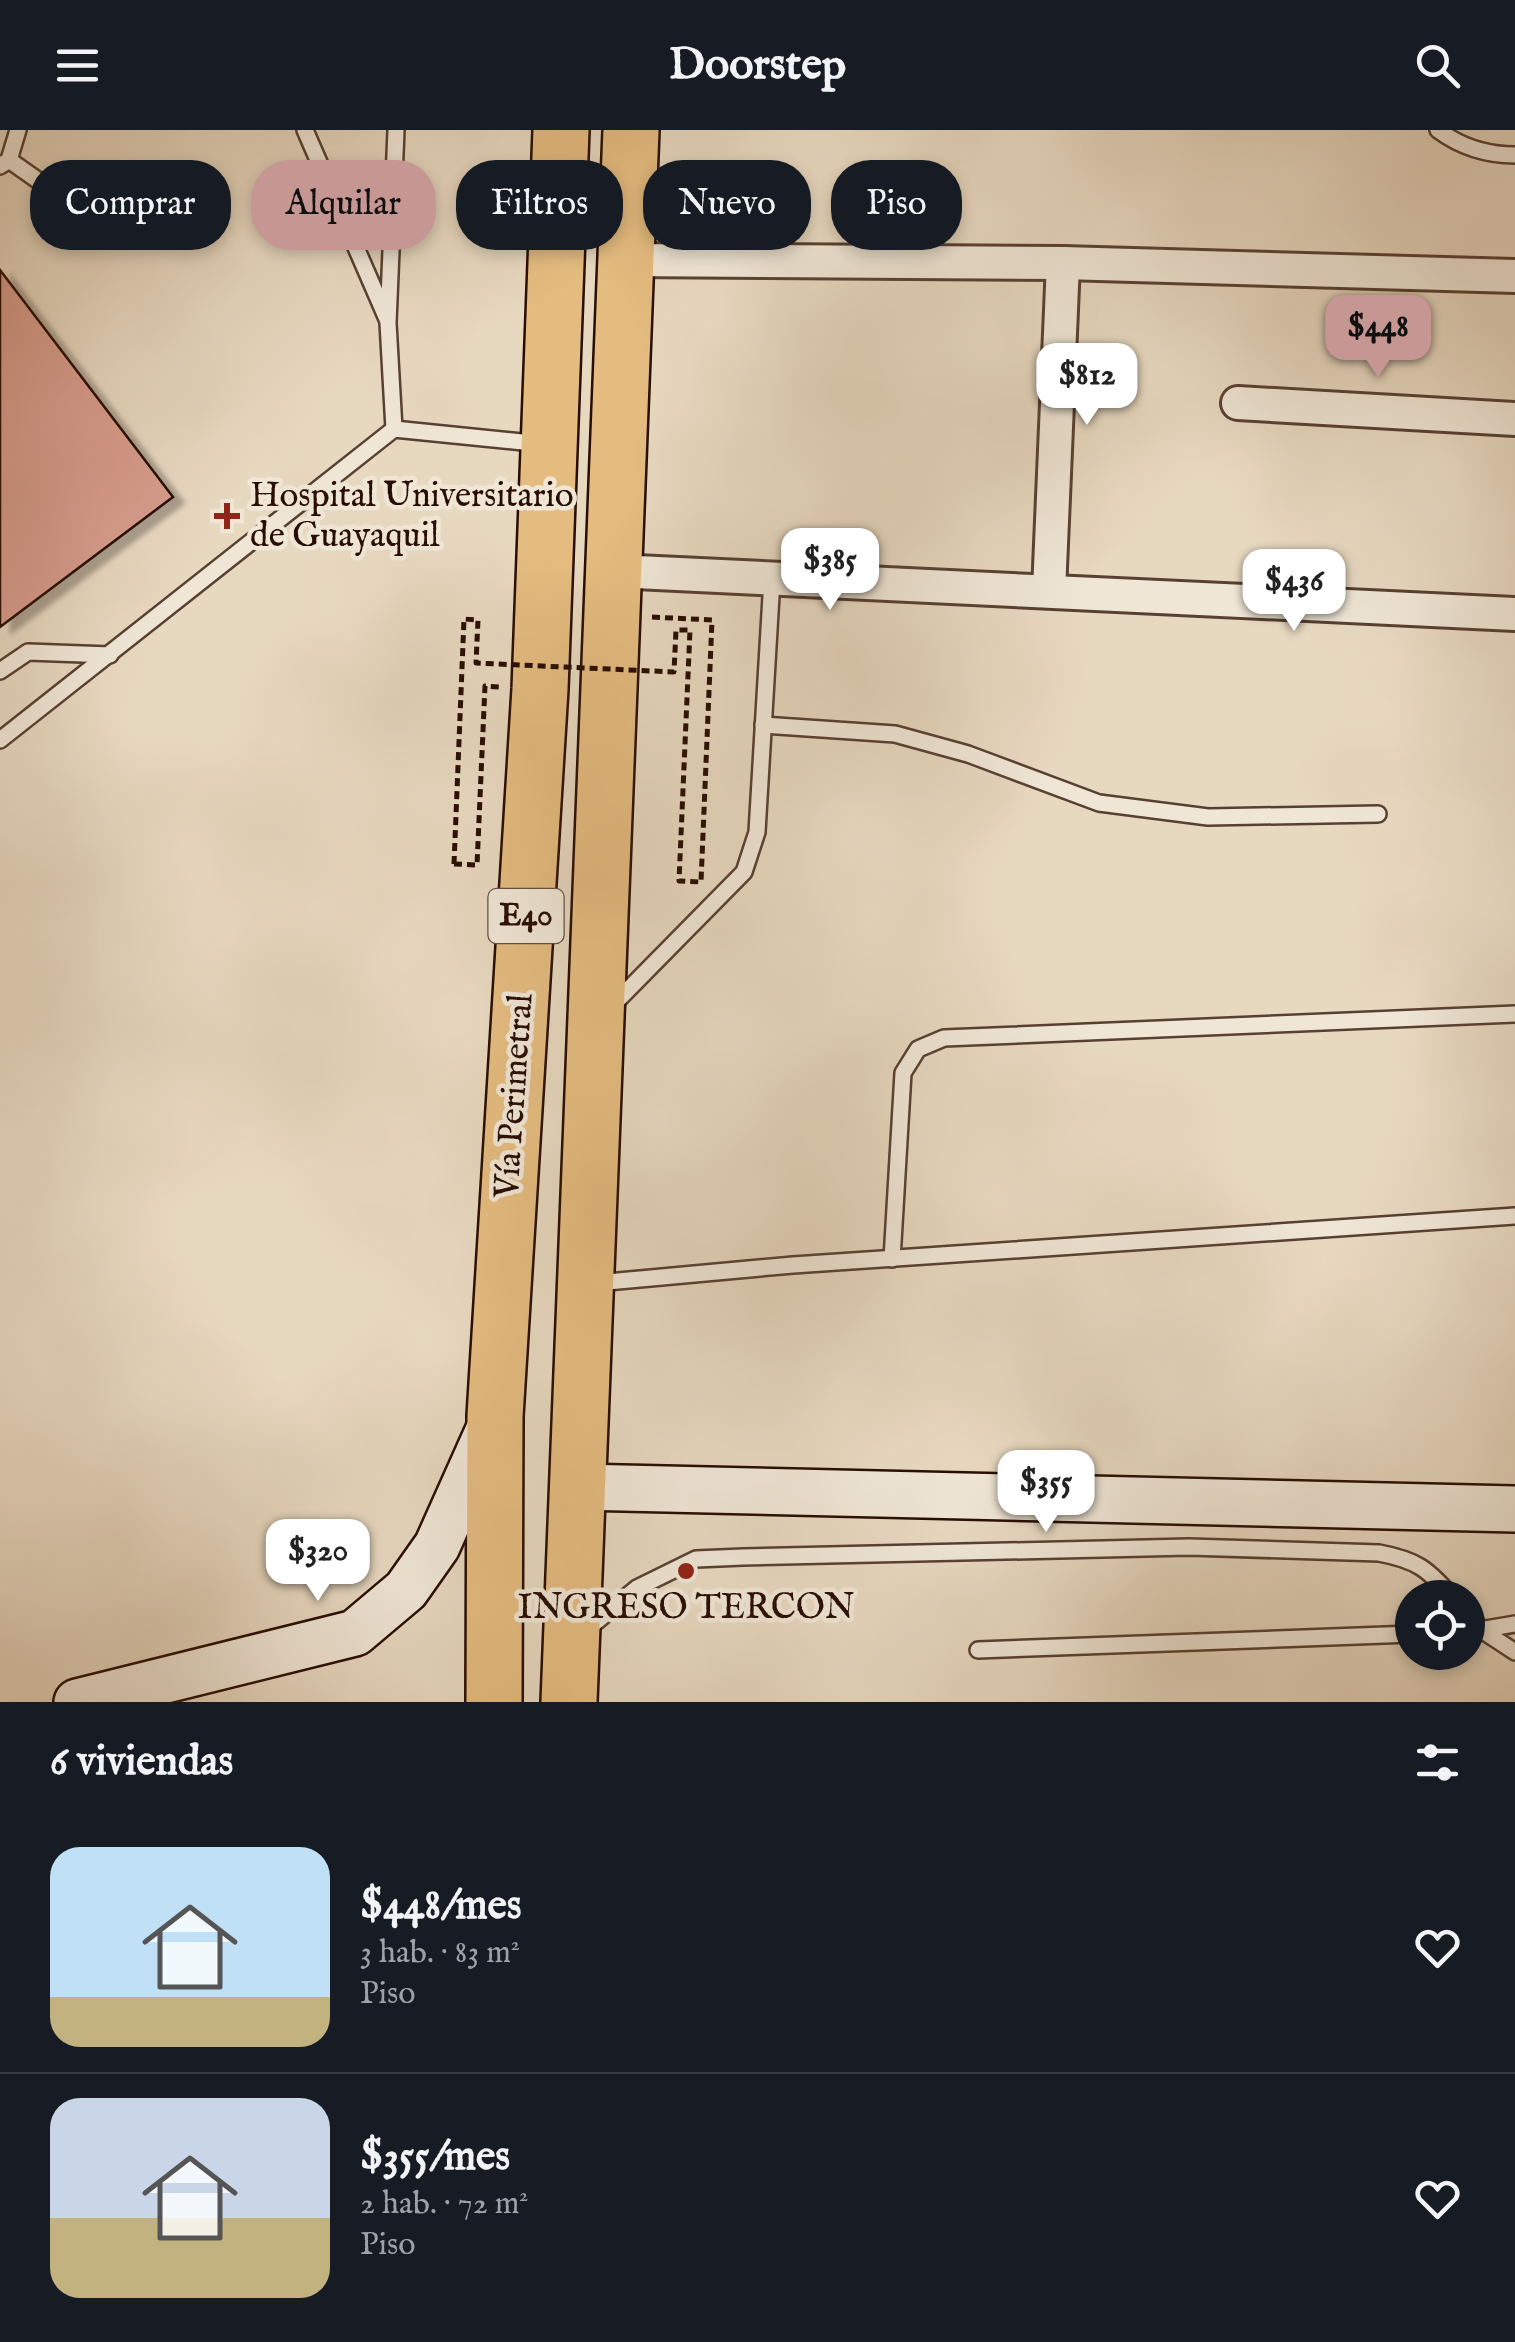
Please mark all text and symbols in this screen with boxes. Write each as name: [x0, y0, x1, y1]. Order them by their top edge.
text: Doorstep: [669, 37, 846, 94]
icon: menu: [50, 38, 105, 93]
icon: search: [1410, 38, 1465, 93]
chip: Comprar: [30, 160, 231, 250]
chip: Alquilar: [251, 160, 436, 250]
chip: Filtros: [456, 160, 623, 250]
chip: Nuevo: [643, 160, 811, 250]
chip: Piso: [831, 160, 962, 250]
pin: $448: [1319, 295, 1437, 380]
text: $448: [1347, 307, 1409, 348]
pin: $812: [1028, 343, 1146, 428]
text: $812: [1058, 355, 1116, 396]
place label: Hospital Universitario de Guayaquil: [250, 474, 574, 559]
marker: Hospital Universitario de Guayaquil: [214, 503, 240, 529]
pin: $385: [771, 528, 889, 613]
text: $385: [803, 540, 857, 581]
pin: $436: [1235, 549, 1353, 634]
text: $436: [1265, 561, 1323, 602]
road number: E40: [488, 889, 564, 943]
street label: Vía Perimetral: [485, 992, 545, 1201]
pin: $355: [987, 1450, 1105, 1535]
text: $355: [1020, 1462, 1072, 1503]
pin: $320: [259, 1519, 377, 1604]
text: $320: [288, 1531, 348, 1572]
marker: INGRESO TERCON: [675, 1560, 697, 1582]
map controls: [1395, 1580, 1485, 1670]
button: locate: [1395, 1580, 1485, 1670]
place label: INGRESO TERCON: [517, 1586, 855, 1631]
icon: filters: [1410, 1735, 1465, 1790]
text: 6 viviendas: [50, 1736, 233, 1789]
text: $448/mes: [360, 1880, 522, 1933]
icon: home: [130, 1887, 250, 2007]
icon: heart: [1410, 1920, 1465, 1975]
text: 3 hab. · 83 m²: [360, 1933, 520, 1974]
text: Piso: [360, 1974, 416, 2015]
text: $355/mes: [360, 2131, 510, 2184]
icon: home: [130, 2138, 250, 2258]
icon: heart: [1410, 2171, 1465, 2226]
text: 2 hab. · 72 m²: [360, 2184, 528, 2225]
text: Piso: [360, 2225, 416, 2266]

